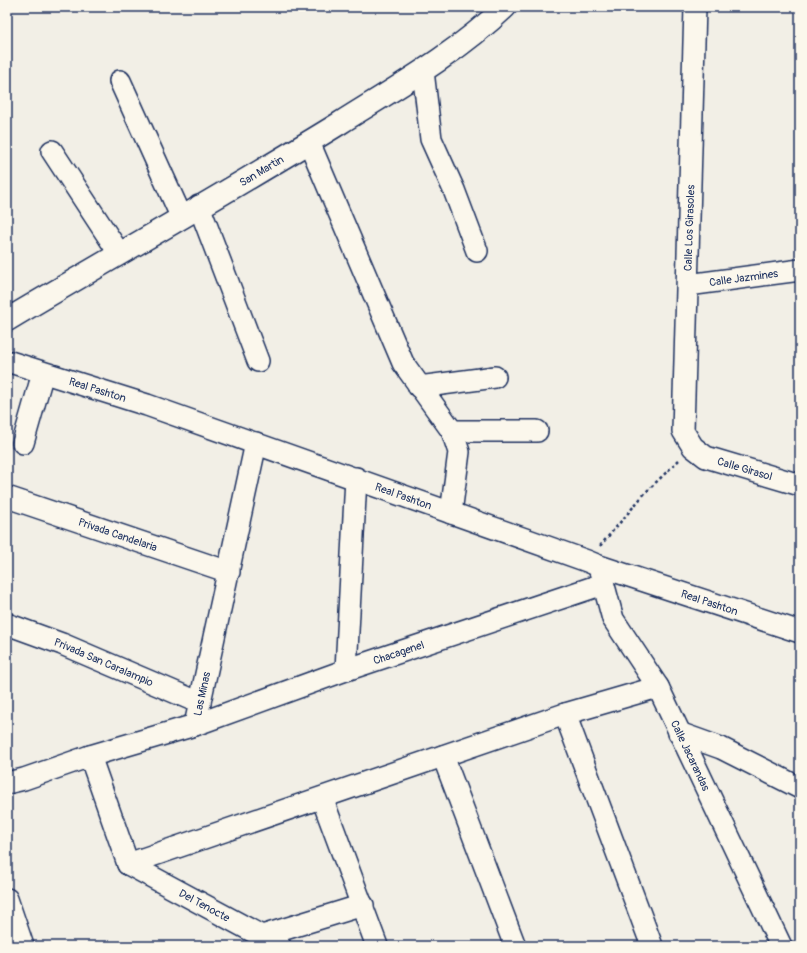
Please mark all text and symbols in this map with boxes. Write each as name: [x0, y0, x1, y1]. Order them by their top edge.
street label: San Martin: [237, 153, 286, 189]
street label: Calle Los Girasoles: [681, 185, 698, 271]
street label: Calle Jazmines: [708, 267, 779, 289]
street label: Real Pashton: [67, 375, 128, 405]
street label: Calle Girasol: [716, 455, 774, 483]
street label: Real Pashton: [373, 480, 434, 512]
street label: Privada Candelaria: [76, 516, 159, 554]
street label: Real Pashton: [679, 587, 740, 618]
street label: Privada San Caralampio: [52, 636, 155, 689]
street label: Chacagenel: [372, 638, 426, 667]
street label: Las Minas: [191, 671, 213, 717]
street label: Calle Jacarandas: [668, 718, 712, 793]
street label: Del Tenocte: [177, 887, 232, 925]

